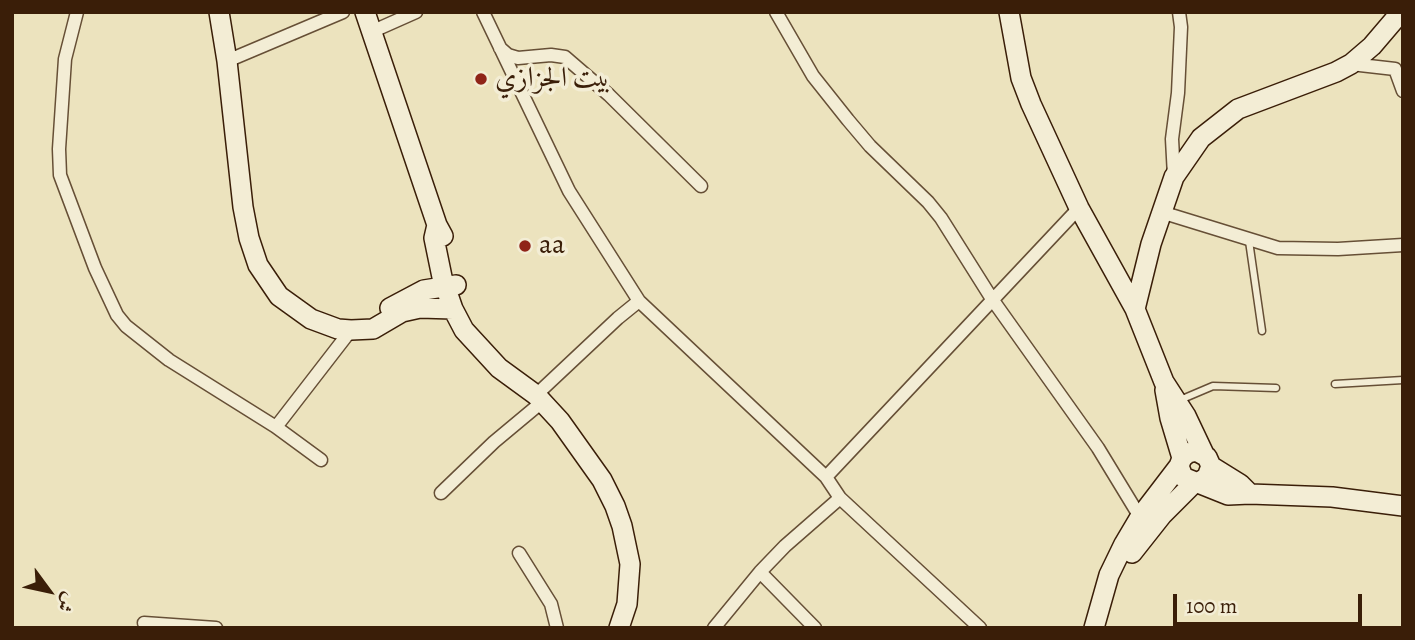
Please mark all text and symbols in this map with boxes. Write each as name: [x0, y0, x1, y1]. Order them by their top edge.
place label: بيت الجزازي: [495, 62, 611, 96]
marker: بيت الجزازي: [473, 71, 489, 87]
place label: aa: [539, 229, 565, 263]
marker: aa: [517, 238, 533, 254]
north arrow: [14, 556, 84, 626]
scale bar: [1177, 580, 1366, 624]
text: ش: [51, 587, 83, 617]
text: 100 m: [1186, 592, 1237, 620]

